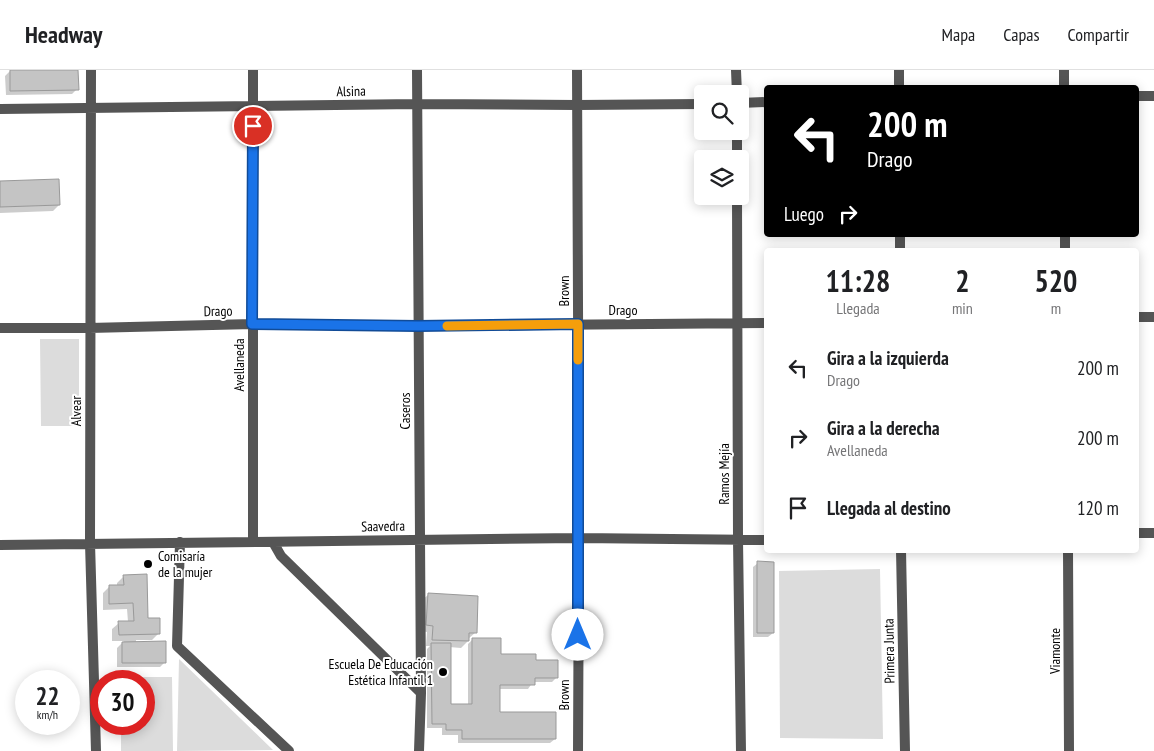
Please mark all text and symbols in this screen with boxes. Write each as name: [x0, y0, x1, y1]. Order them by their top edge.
text: Headway: [25, 19, 102, 50]
text: Mapa: [942, 23, 975, 46]
text: Capas: [1003, 23, 1040, 46]
text: Compartir: [1068, 23, 1129, 46]
street label: Alsina: [336, 82, 366, 100]
map controls: [694, 85, 749, 205]
button: search: [694, 85, 749, 140]
text: 200 m: [867, 101, 948, 147]
pin: [232, 105, 274, 147]
icon: left: [784, 105, 849, 170]
icon: arrive: [239, 112, 267, 140]
text: Drago: [867, 145, 912, 173]
button: layers: [694, 150, 749, 205]
icon: right: [834, 200, 862, 228]
text: Luego: [784, 202, 824, 226]
text: 11:28: [826, 261, 890, 300]
text: 2: [955, 261, 970, 300]
text: 520: [1034, 261, 1077, 300]
street label: Brown: [555, 276, 573, 306]
text: Llegada: [836, 298, 880, 318]
text: min: [952, 298, 973, 318]
text: m: [1051, 298, 1061, 318]
street label: Drago: [609, 301, 637, 319]
street label: Drago: [203, 302, 233, 320]
street label: Avellaneda: [230, 338, 248, 392]
text: Gira a la izquierda: [827, 346, 949, 370]
icon: left: [784, 354, 812, 382]
text: 200 m: [1077, 356, 1119, 380]
text: Drago: [827, 370, 860, 390]
street label: Caseros: [396, 392, 414, 429]
street label: Alvear: [67, 396, 85, 426]
text: Gira a la derecha: [827, 416, 940, 440]
icon: right: [784, 424, 812, 452]
text: 200 m: [1077, 426, 1119, 450]
text: Avellaneda: [827, 440, 888, 460]
street label: Ramos Mejía: [715, 443, 733, 505]
icon: arrive: [784, 494, 812, 522]
text: Llegada al destino: [827, 496, 951, 520]
text: 120 m: [1077, 496, 1119, 520]
street label: Saavedra: [361, 517, 405, 535]
place label: Comisaría de la mujer: [158, 547, 213, 581]
marker: Comisaría de la mujer: [142, 558, 154, 570]
position arrow: [551, 608, 603, 660]
street label: Primera Junta: [879, 618, 899, 684]
street label: Viamonte: [1046, 628, 1064, 675]
place label: Escuela De Educación Estética Infantil 1: [329, 655, 433, 689]
marker: Escuela De Educación Estética Infantil 1: [437, 666, 449, 678]
speed limit sign: 30: [90, 670, 155, 735]
text: 22: [36, 680, 59, 712]
street label: Brown: [555, 680, 573, 710]
text: km/h: [37, 707, 58, 722]

